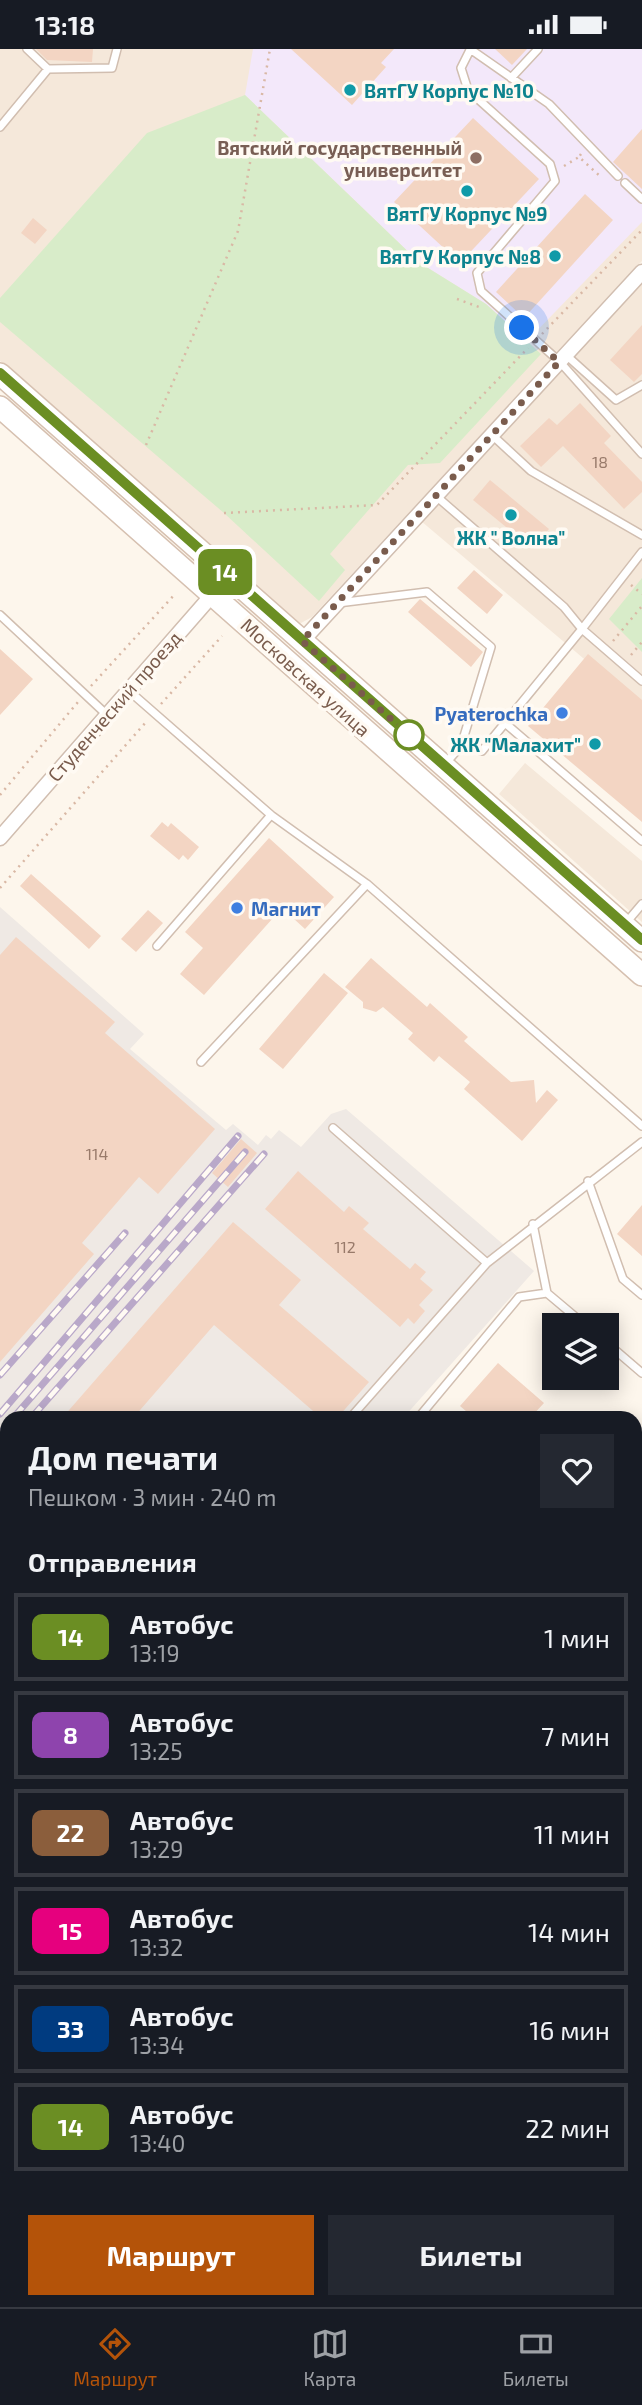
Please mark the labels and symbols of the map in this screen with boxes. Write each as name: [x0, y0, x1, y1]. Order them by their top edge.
place label: ВятГУ Корпус №10: [364, 79, 534, 102]
marker: ВятГУ Корпус №10: [342, 82, 358, 98]
place label: Вятский государственный университет: [217, 136, 462, 181]
marker: Вятский государственный университет: [468, 150, 484, 166]
marker: ВятГУ Корпус №9: [459, 183, 475, 199]
place label: ВятГУ Корпус №9: [387, 202, 548, 225]
place label: ВятГУ Корпус №8: [379, 245, 541, 268]
marker: ВятГУ Корпус №8: [547, 248, 563, 264]
your location: [504, 310, 539, 345]
house number: 18: [592, 452, 608, 471]
marker: ЖК " Волна": [503, 507, 519, 523]
place label: ЖК " Волна": [457, 526, 565, 549]
line badge: 14: [194, 549, 256, 595]
street label: Московская улица: [236, 613, 375, 742]
street label: Студенческий проезд: [42, 626, 186, 787]
place label: Pyaterochka: [435, 702, 548, 726]
marker: Pyaterochka: [554, 705, 570, 721]
unlabelled marker: [394, 720, 424, 750]
place label: ЖК "Малахит": [450, 733, 581, 756]
marker: ЖК "Малахит": [587, 736, 603, 752]
place label: Магнит: [251, 897, 321, 920]
marker: Магнит: [229, 900, 245, 916]
house number: 114: [86, 1144, 108, 1163]
house number: 112: [334, 1237, 356, 1256]

